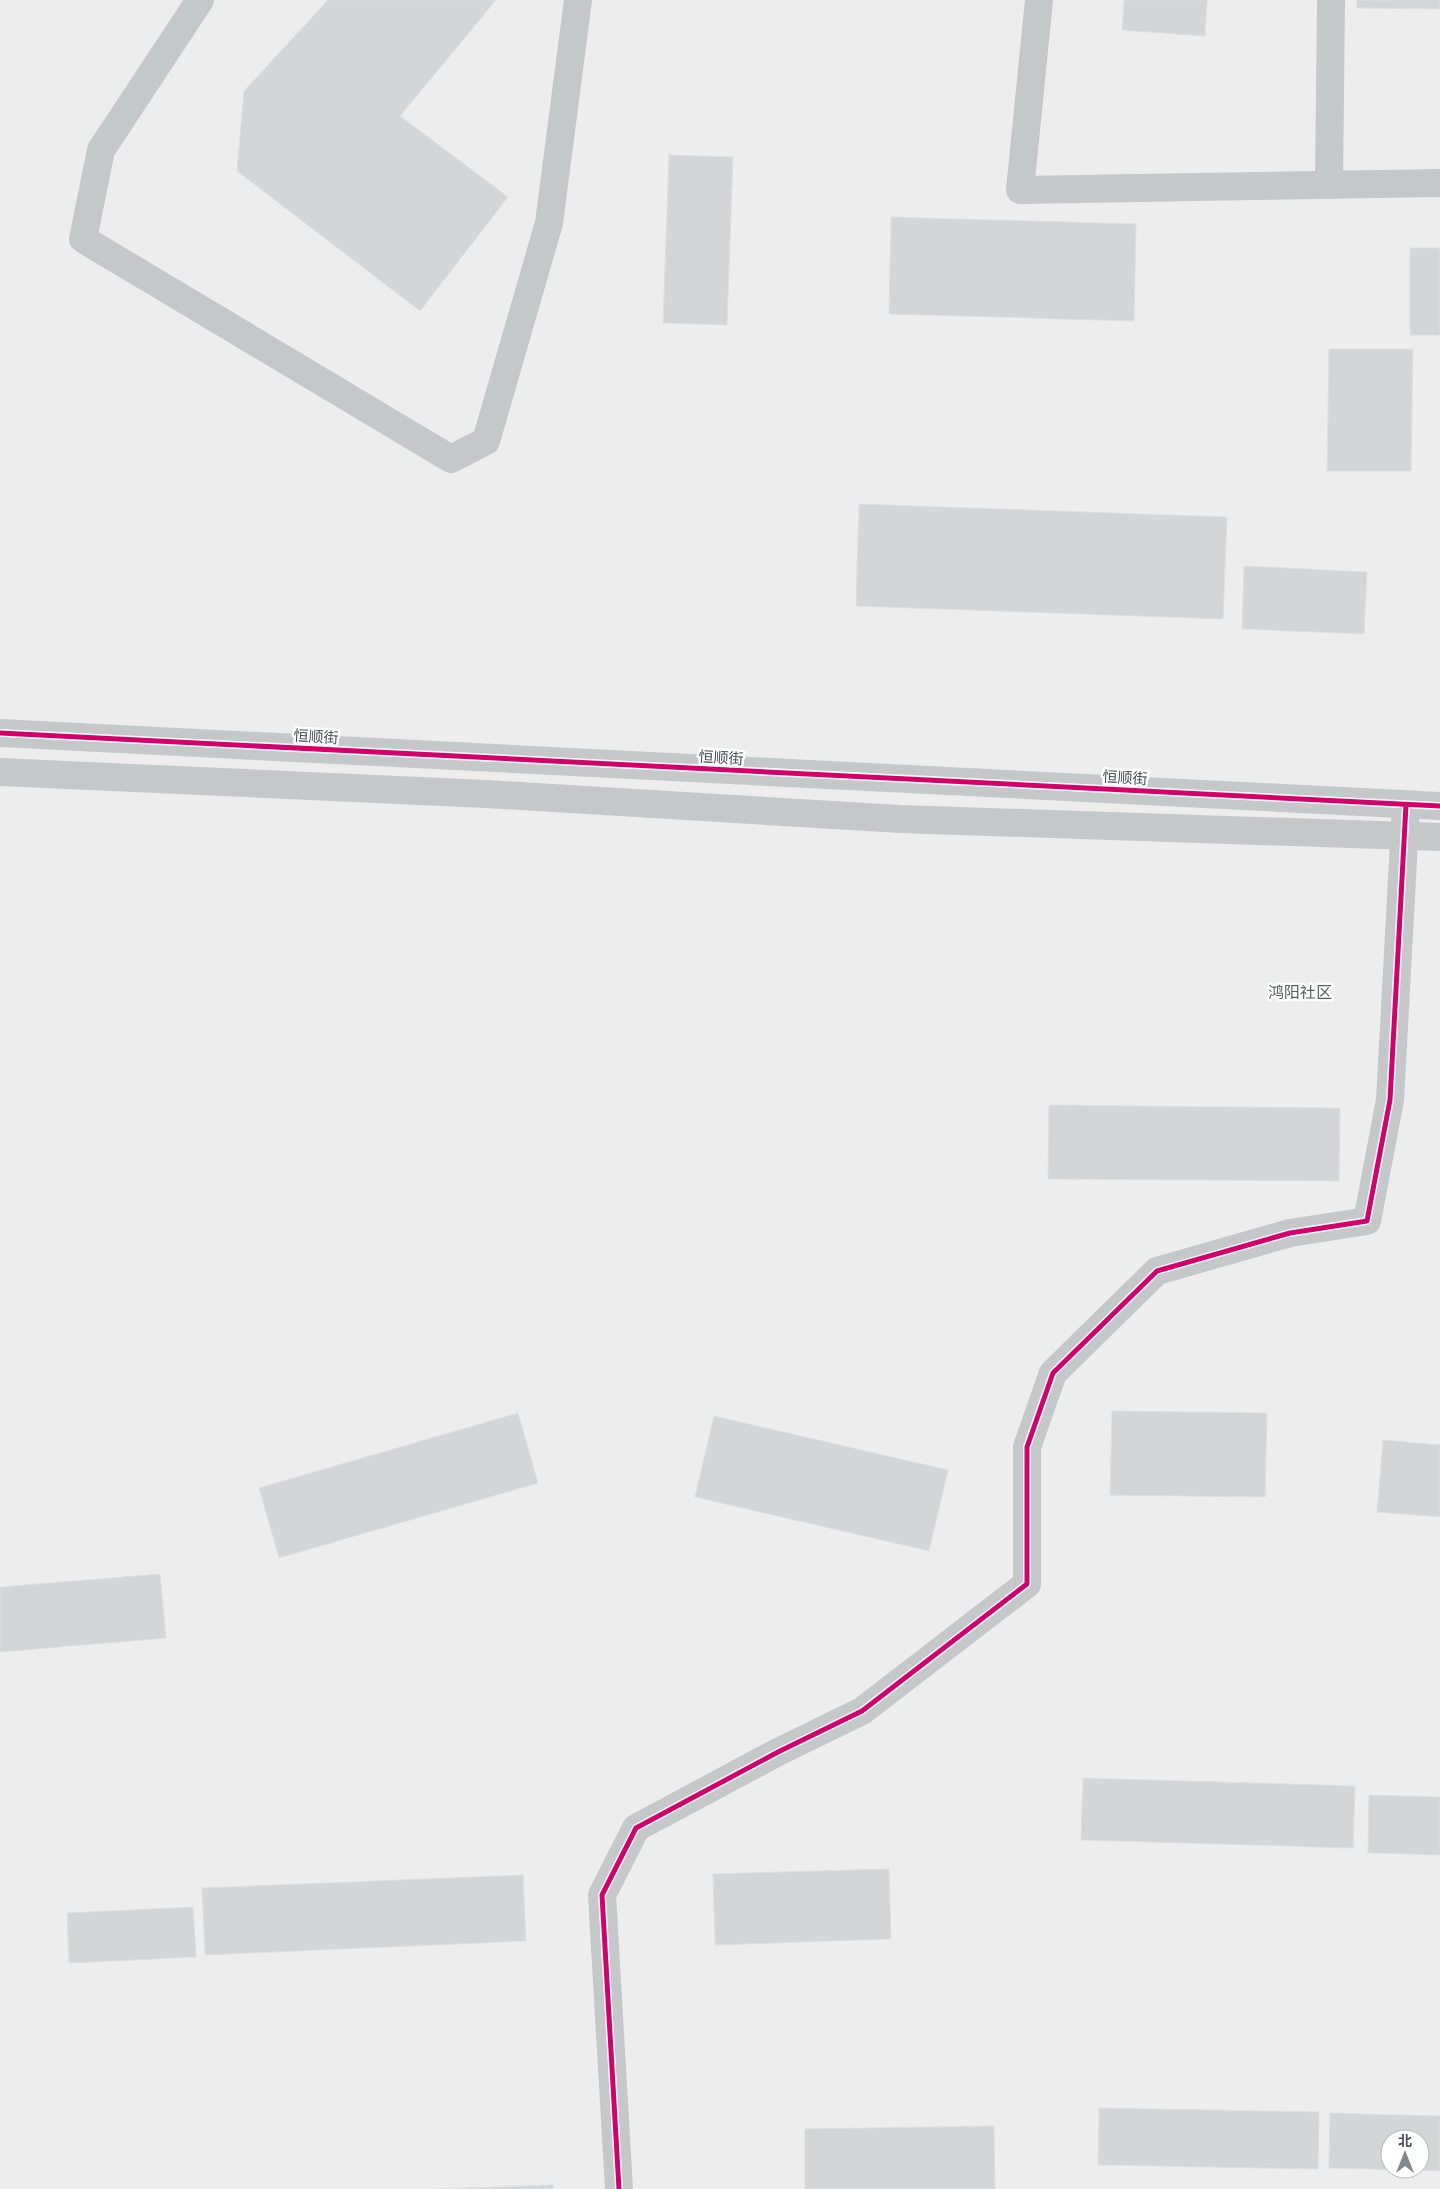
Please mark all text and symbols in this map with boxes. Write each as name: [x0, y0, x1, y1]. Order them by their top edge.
street label: 恒顺街: [293, 726, 339, 747]
street label: 恒顺街: [698, 747, 744, 768]
street label: 恒顺街: [1102, 767, 1148, 788]
district label: 鸿阳社区: [1268, 982, 1332, 1002]
north arrow: [1380, 2129, 1430, 2179]
text: 北: [1398, 2132, 1412, 2150]

